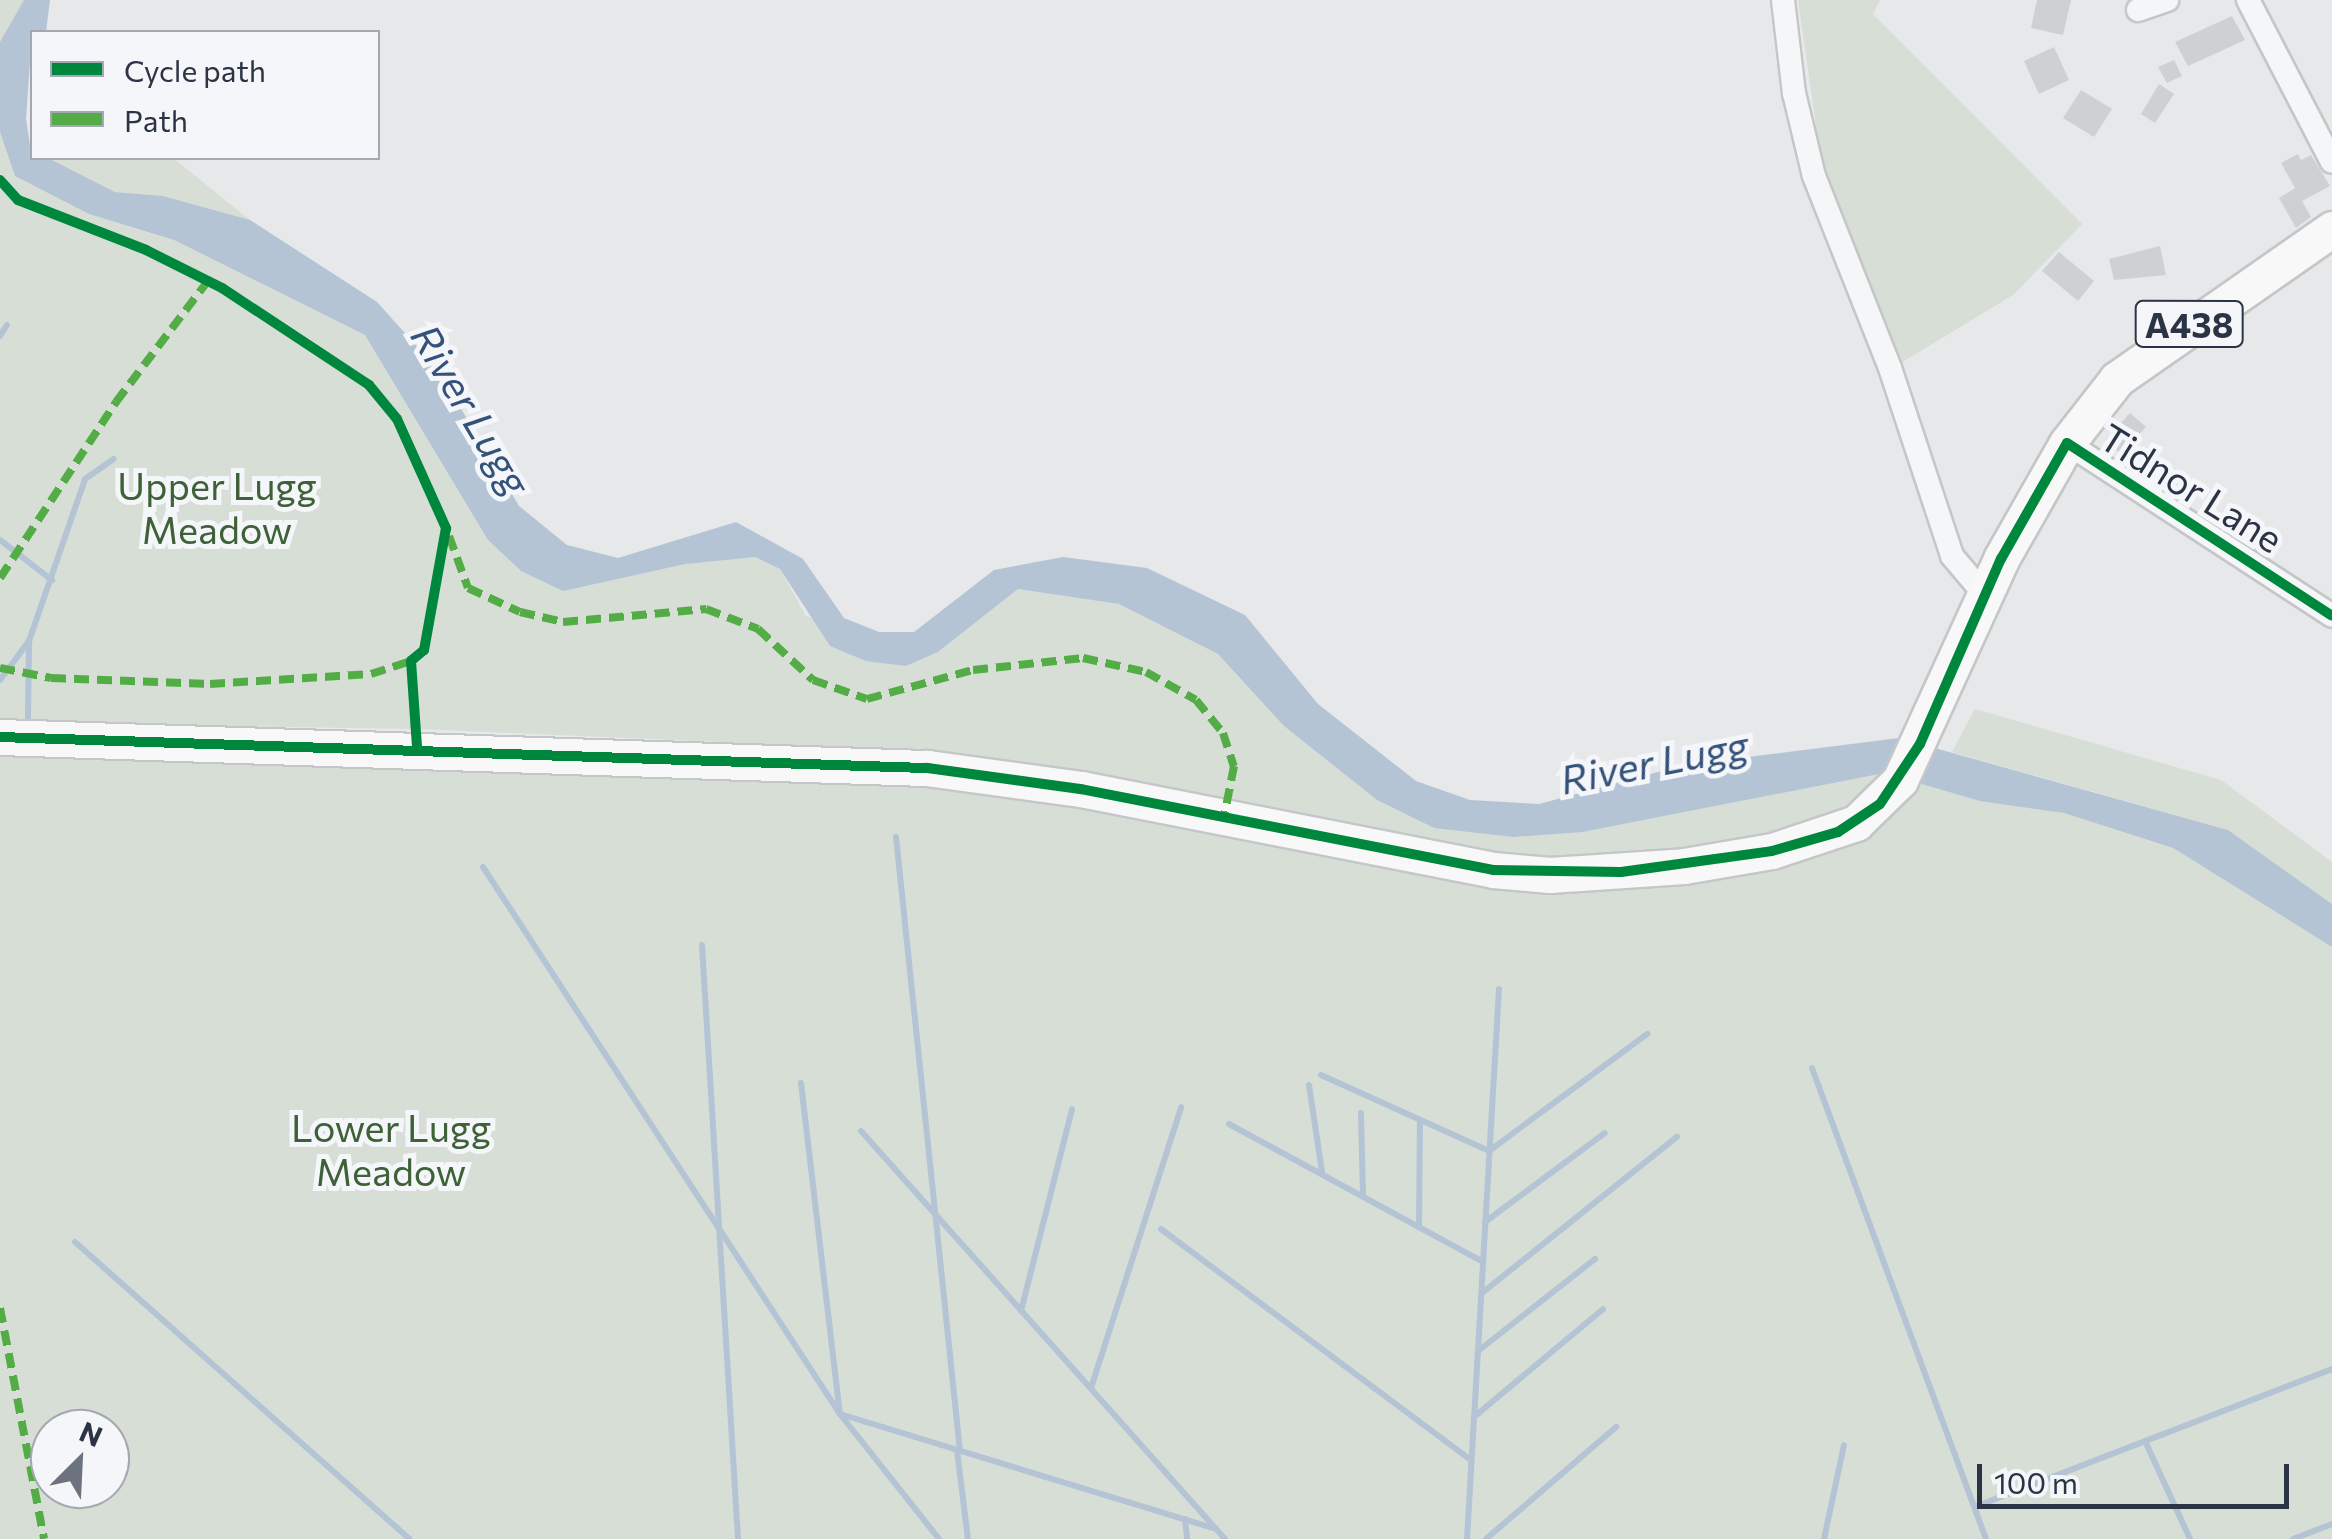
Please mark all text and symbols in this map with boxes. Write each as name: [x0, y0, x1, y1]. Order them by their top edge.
legend: [30, 30, 380, 160]
text: Cycle path: [124, 51, 266, 88]
text: Path: [124, 101, 188, 138]
road number: A438: [2134, 294, 2244, 354]
water label: River Lugg: [402, 315, 542, 503]
street label: Tidnor Lane: [2092, 413, 2292, 561]
park label: Upper Lugg Meadow: [117, 462, 317, 552]
water label: River Lugg: [1556, 719, 1752, 803]
park label: Lower Lugg Meadow: [291, 1104, 491, 1194]
north arrow: [30, 1409, 130, 1509]
text: N: [75, 1414, 108, 1453]
scale bar: [1982, 1444, 2294, 1506]
text: 100 m: [1994, 1463, 2078, 1500]

